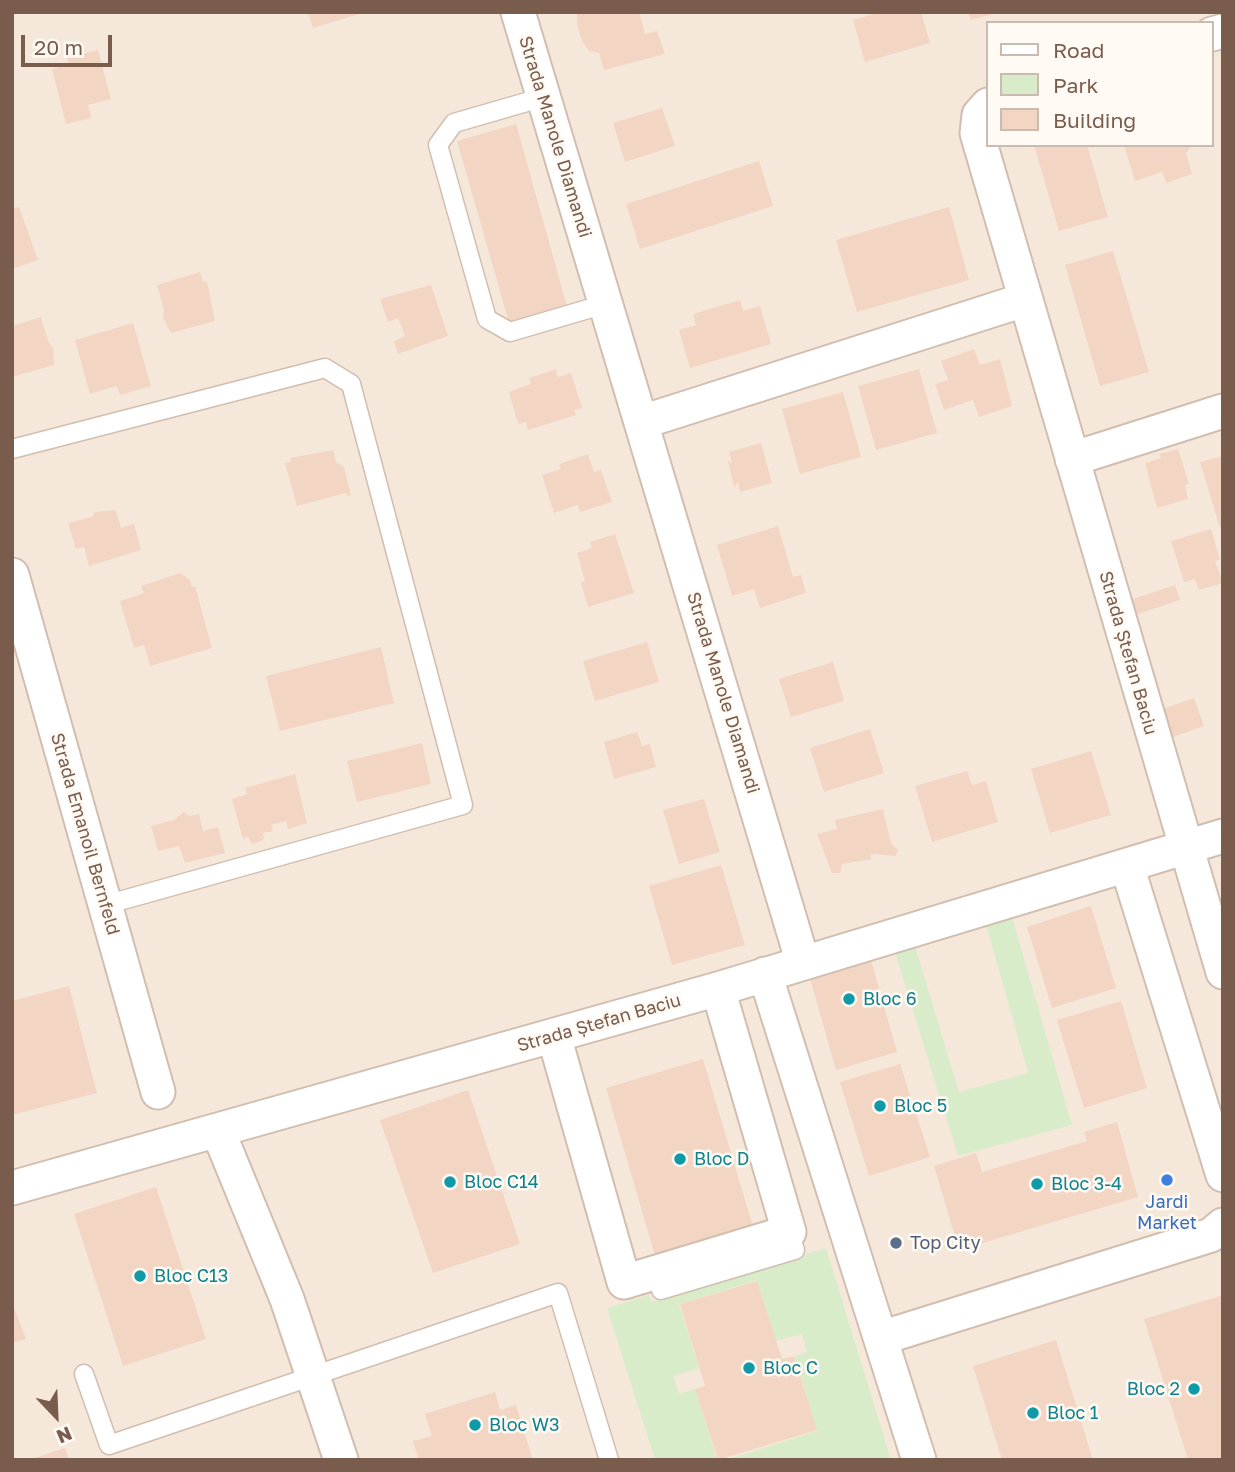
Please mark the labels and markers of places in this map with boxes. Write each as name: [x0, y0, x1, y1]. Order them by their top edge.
place label: Bloc 6: [863, 988, 917, 1010]
marker: Bloc 6: [841, 991, 857, 1007]
place label: Bloc 5: [894, 1095, 947, 1117]
marker: Bloc 5: [872, 1098, 888, 1114]
place label: Bloc D: [694, 1148, 749, 1170]
marker: Bloc D: [672, 1151, 688, 1167]
place label: Bloc C14: [464, 1171, 539, 1193]
marker: Jardi Market: [1159, 1172, 1175, 1188]
place label: Bloc 3-4: [1051, 1173, 1122, 1195]
marker: Bloc C14: [442, 1174, 458, 1190]
marker: Bloc 3-4: [1029, 1176, 1045, 1192]
place label: Jardi Market: [1137, 1191, 1197, 1234]
place label: Top City: [910, 1232, 981, 1254]
marker: Top City: [888, 1235, 904, 1251]
place label: Bloc C13: [154, 1265, 228, 1287]
marker: Bloc C13: [132, 1268, 148, 1284]
place label: Bloc C: [763, 1357, 818, 1379]
marker: Bloc C: [741, 1360, 757, 1376]
place label: Bloc 2: [1127, 1378, 1180, 1400]
marker: Bloc 2: [1186, 1381, 1202, 1397]
place label: Bloc 1: [1047, 1402, 1098, 1424]
marker: Bloc 1: [1025, 1405, 1041, 1421]
place label: Bloc W3: [489, 1414, 560, 1436]
marker: Bloc W3: [467, 1417, 483, 1433]

